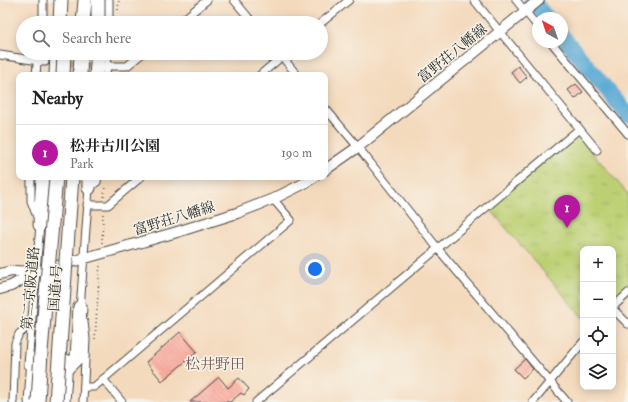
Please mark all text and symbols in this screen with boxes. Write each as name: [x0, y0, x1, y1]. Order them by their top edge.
north arrow: [532, 12, 568, 48]
search box: [16, 16, 328, 60]
street label: 富野荘八幡線: [414, 20, 490, 86]
icon: search: [30, 27, 52, 49]
text: Search here: [62, 29, 131, 48]
text: Nearby: [32, 88, 83, 109]
text: 松井古川公園: [70, 137, 160, 156]
text: 1: [43, 145, 47, 161]
text: 190 m: [281, 145, 312, 161]
text: Park: [70, 156, 94, 172]
pin: 1: [554, 195, 580, 228]
street label: 富野荘八幡線: [131, 198, 217, 239]
street label: 第二京阪道路: [18, 245, 43, 331]
map controls: [580, 246, 616, 390]
button: +: [580, 246, 616, 282]
your location: [305, 259, 325, 279]
street label: 国道1号: [45, 264, 66, 312]
button: −: [580, 282, 616, 318]
button: locate: [580, 318, 616, 354]
button: layers: [580, 354, 616, 390]
district label: 松井野田: [185, 355, 245, 374]

